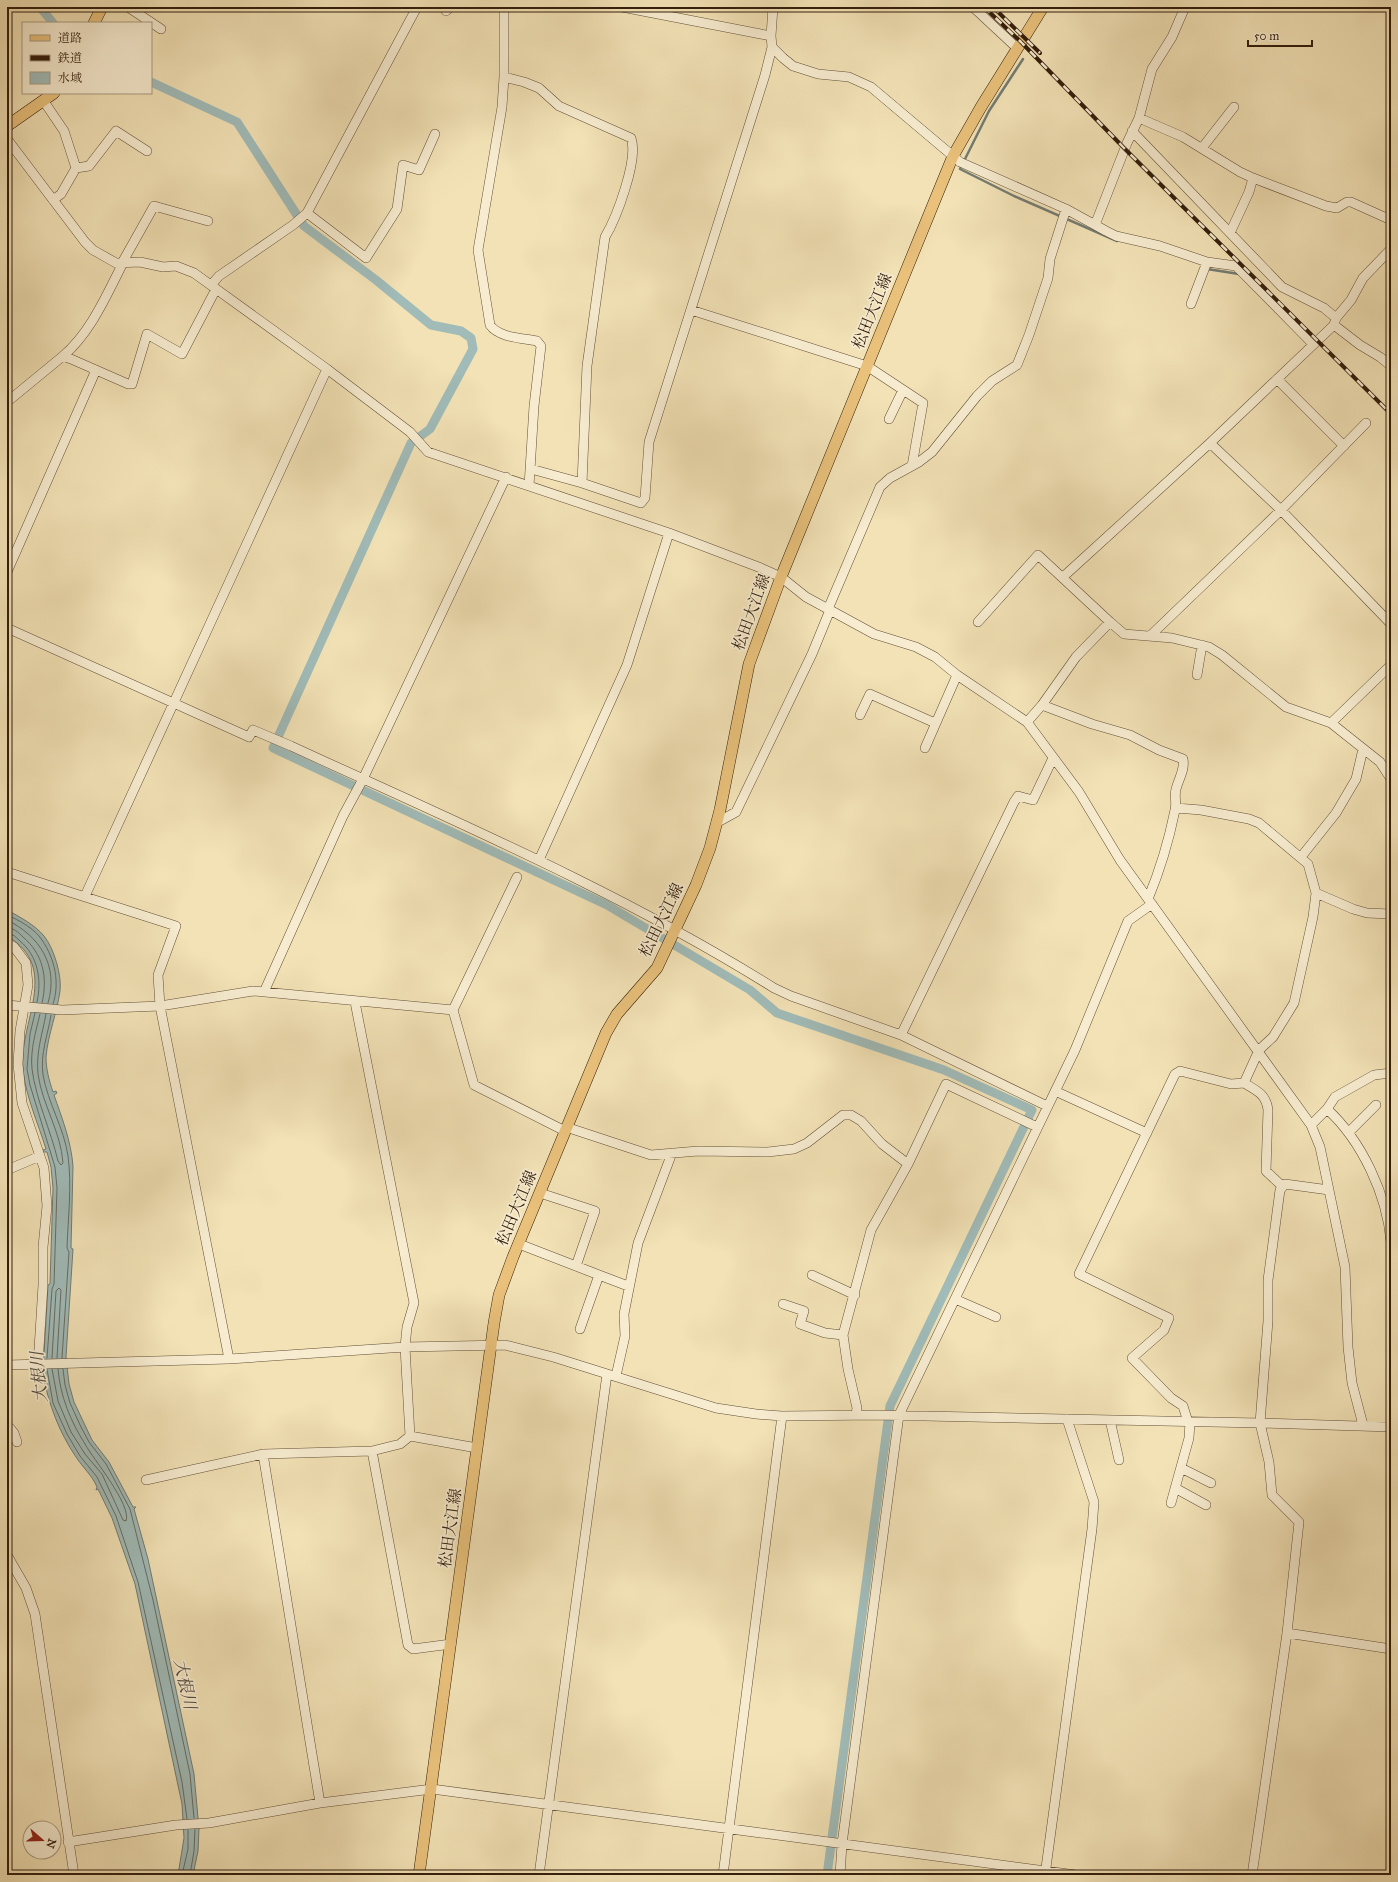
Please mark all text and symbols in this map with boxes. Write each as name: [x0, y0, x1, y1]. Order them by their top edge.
legend: [22, 22, 152, 94]
scale bar: [1248, 22, 1312, 48]
text: 50 m: [1254, 29, 1279, 43]
text: 道路: [58, 31, 82, 45]
text: 鉄道: [57, 51, 82, 65]
text: 水域: [58, 71, 82, 85]
street label: 松田大江線: [848, 270, 896, 352]
street label: 松田大江線: [728, 571, 774, 653]
street label: 松田大江線: [635, 880, 687, 960]
street label: 松田大江線: [492, 1167, 540, 1249]
water label: 大根川: [26, 1349, 52, 1403]
street label: 松田大江線: [435, 1487, 465, 1569]
water label: 大根川: [169, 1657, 201, 1713]
north arrow: [22, 1820, 62, 1860]
text: N: [43, 1837, 59, 1850]

